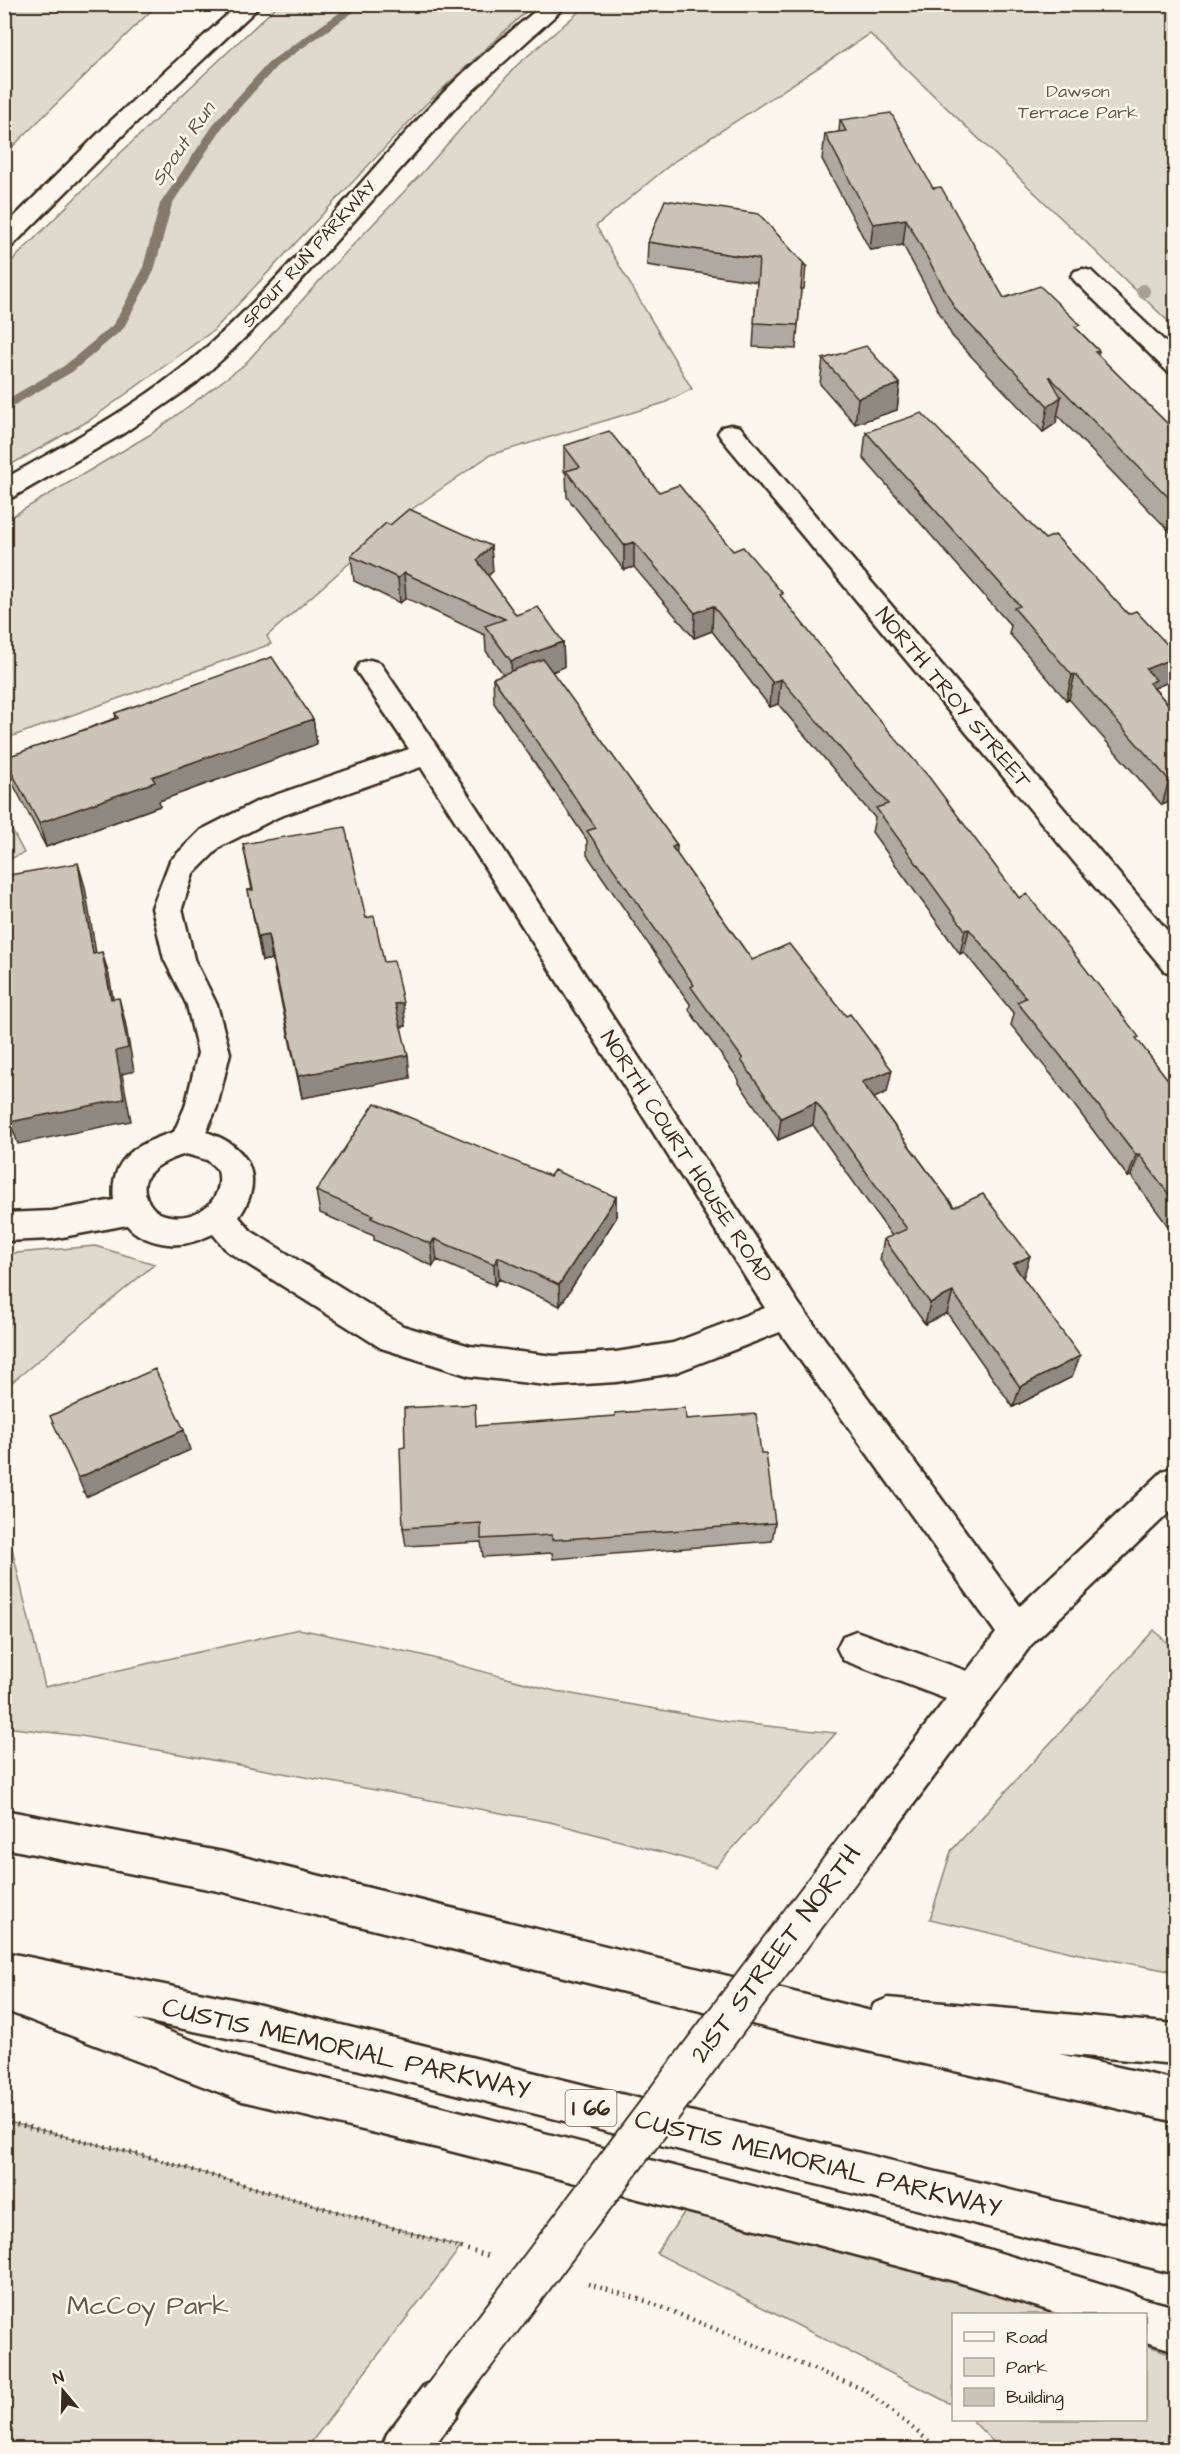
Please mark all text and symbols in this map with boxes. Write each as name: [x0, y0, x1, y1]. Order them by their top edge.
park label: Dawson Terrace Park: [1018, 79, 1138, 125]
water label: Spout Run: [144, 95, 223, 191]
street label: SPOUT RUN PARKWAY: [236, 175, 382, 333]
street label: NORTH TROY STREET: [868, 601, 1038, 796]
street label: NORTH COURT HOUSE ROAD: [592, 1024, 780, 1290]
street label: 21ST STREET NORTH: [681, 1837, 871, 2071]
street label: CUSTIS MEMORIAL PARKWAY: [158, 1988, 534, 2110]
road number: I 66: [566, 2090, 616, 2126]
street label: CUSTIS MEMORIAL PARKWAY: [631, 2100, 1005, 2228]
park label: McCoy Park: [67, 2287, 229, 2326]
legend: [952, 2313, 1147, 2421]
text: Road: [1006, 2325, 1047, 2350]
text: Park: [1006, 2355, 1048, 2380]
north arrow: [33, 2361, 93, 2421]
text: N: [50, 2366, 67, 2390]
text: Building: [1006, 2385, 1064, 2411]

